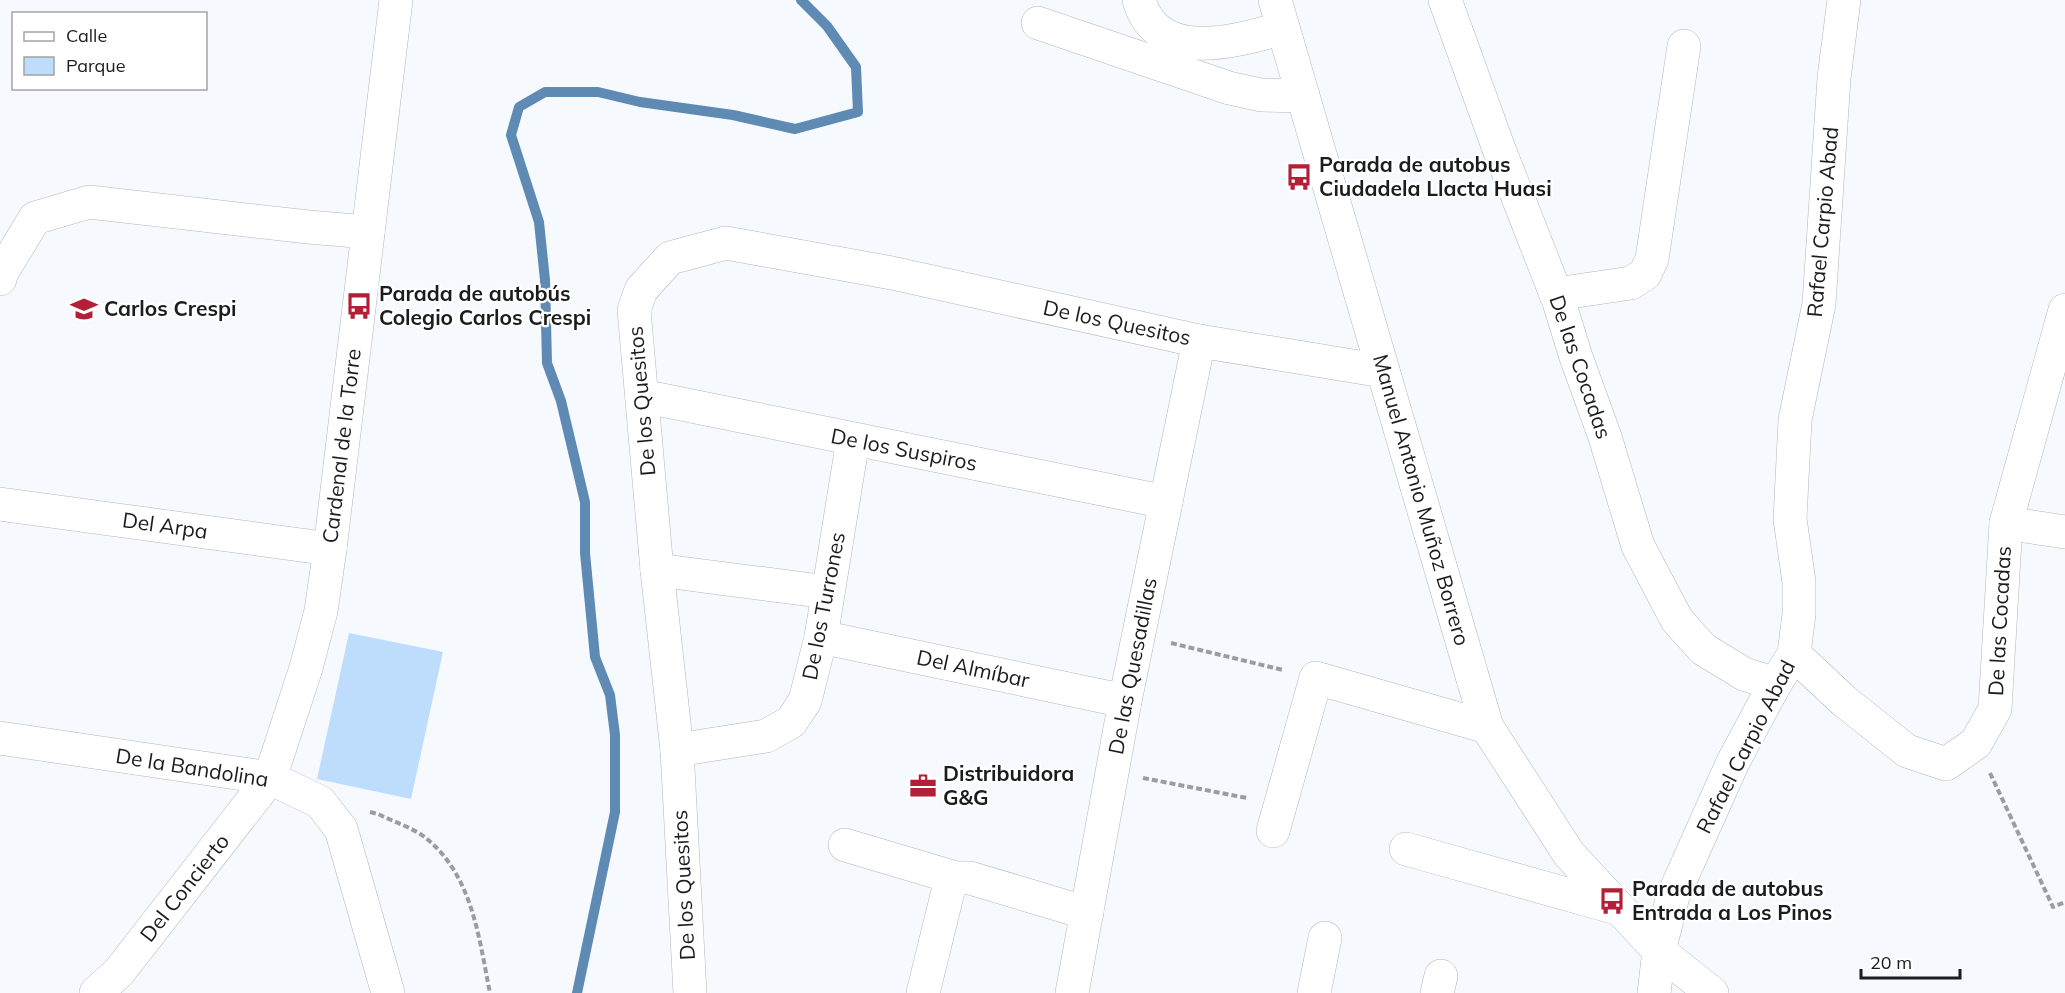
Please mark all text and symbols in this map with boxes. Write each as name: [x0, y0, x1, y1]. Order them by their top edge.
legend: [12, 12, 207, 90]
text: Calle: [66, 24, 107, 47]
text: Parque: [66, 54, 125, 77]
street label: Rafael Carpio Abad: [1801, 126, 1843, 318]
place label: Parada de autobus Ciudadela Llacta Huasi: [1319, 151, 1552, 201]
bus stop icon: Parada de autobus Ciudadela Llacta Huasi: [1284, 162, 1314, 192]
place label: Parada de autobús Colegio Carlos Crespi: [379, 280, 591, 330]
bus stop icon: Parada de autobús Colegio Carlos Crespi: [344, 291, 374, 321]
street label: De las Cocadas: [1544, 291, 1618, 442]
school or university icon: Carlos Crespi: [69, 294, 99, 324]
street label: De los Quesitos: [1041, 294, 1193, 350]
place label: Carlos Crespi: [104, 295, 236, 321]
street label: De los Quesitos: [622, 325, 661, 477]
street label: Cardenal de la Torre: [316, 347, 366, 545]
street label: Manuel Antonio Muñoz Borrero: [1368, 351, 1476, 648]
street label: De los Suspiros: [829, 422, 980, 476]
street label: Del Arpa: [121, 506, 209, 544]
street label: De los Turrones: [796, 530, 850, 682]
street label: De las Cocadas: [1982, 545, 2016, 697]
street label: De las Quesadillas: [1102, 575, 1162, 756]
street label: Del Almíbar: [915, 643, 1032, 693]
street label: Rafael Carpio Abad: [1690, 655, 1800, 838]
street label: De la Bandolina: [114, 742, 270, 792]
place label: Distribuidora G&G: [943, 760, 1074, 810]
office icon: Distribuidora G&G: [908, 771, 938, 801]
street label: De los Quesitos: [666, 809, 700, 961]
street label: Del Concierto: [134, 828, 234, 947]
place label: Parada de autobus Entrada a Los Pinos: [1632, 875, 1832, 925]
bus stop icon: Parada de autobus Entrada a Los Pinos: [1597, 886, 1627, 916]
scale bar: [1861, 942, 1960, 980]
text: 20 m: [1870, 951, 1912, 974]

